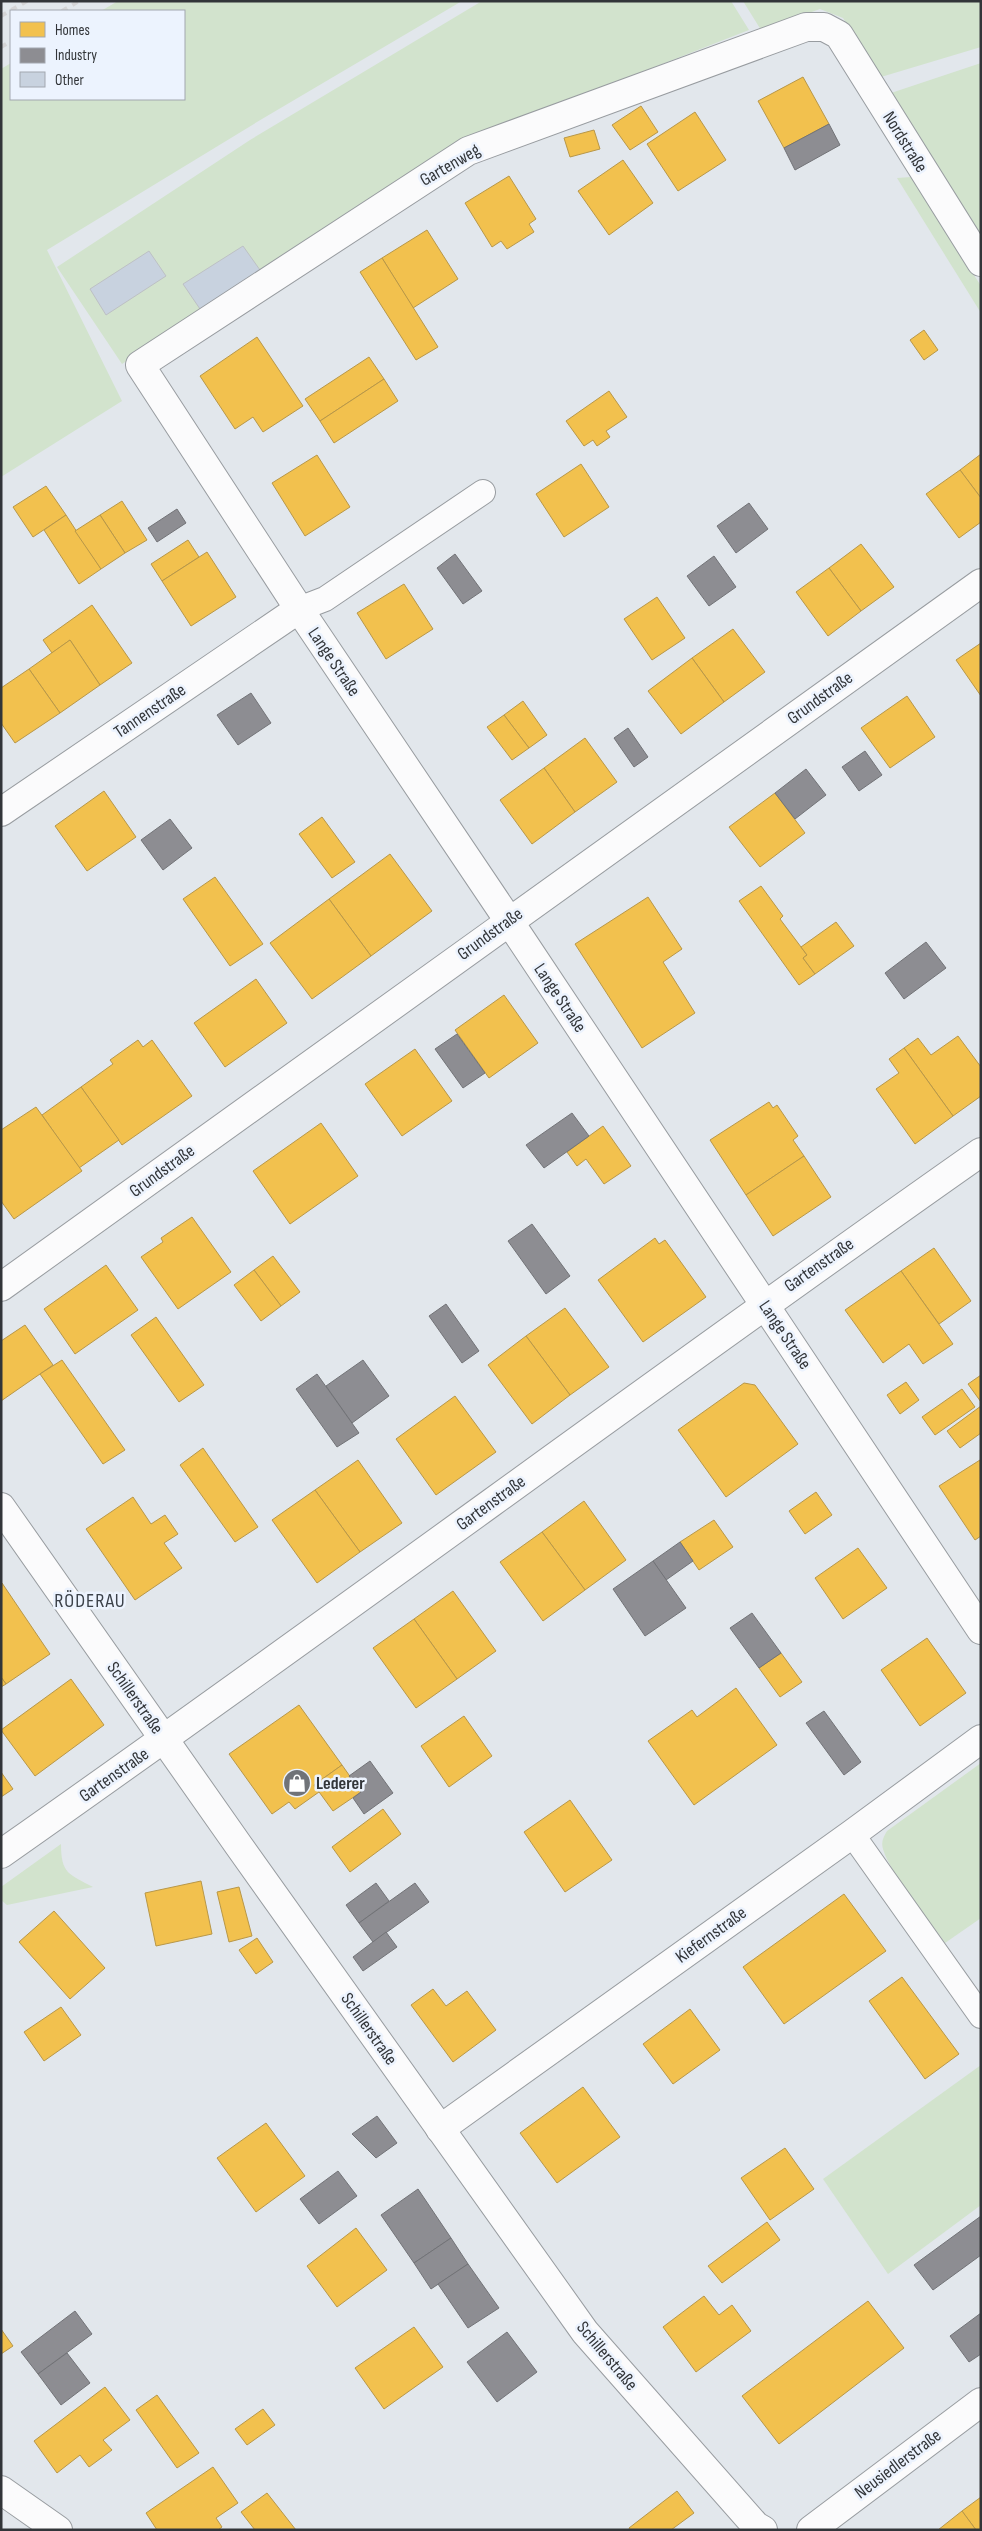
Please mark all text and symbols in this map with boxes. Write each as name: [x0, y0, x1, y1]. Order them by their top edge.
legend: [10, 10, 185, 100]
text: Homes: [55, 21, 90, 40]
text: Industry: [55, 46, 97, 65]
text: Other: [55, 71, 84, 90]
street label: Nordstraße: [878, 108, 932, 176]
street label: Gartenweg: [416, 139, 484, 191]
street label: Lange Straße: [303, 624, 365, 700]
street label: Grundstraße: [783, 667, 857, 729]
street label: Tannenstraße: [110, 679, 190, 743]
street label: Grundstraße: [453, 903, 527, 965]
street label: Lange Straße: [529, 960, 591, 1036]
street label: Grundstraße: [125, 1140, 199, 1202]
street label: Gartenstraße: [780, 1233, 858, 1297]
street label: Lange Straße: [754, 1297, 816, 1373]
street label: Gartenstraße: [452, 1471, 530, 1535]
district label: RÖDERAU: [54, 1589, 126, 1613]
street label: Schillerstraße: [102, 1658, 168, 1738]
street label: Gartenstraße: [75, 1743, 153, 1807]
shop icon: Lederer: [282, 1768, 312, 1798]
place label: Lederer: [316, 1773, 365, 1794]
street label: Kiefernstraße: [672, 1902, 750, 1968]
street label: Schillerstraße: [336, 1989, 402, 2069]
street label: Schillerstraße: [572, 2317, 642, 2395]
street label: Neusiedlerstraße: [851, 2425, 945, 2503]

